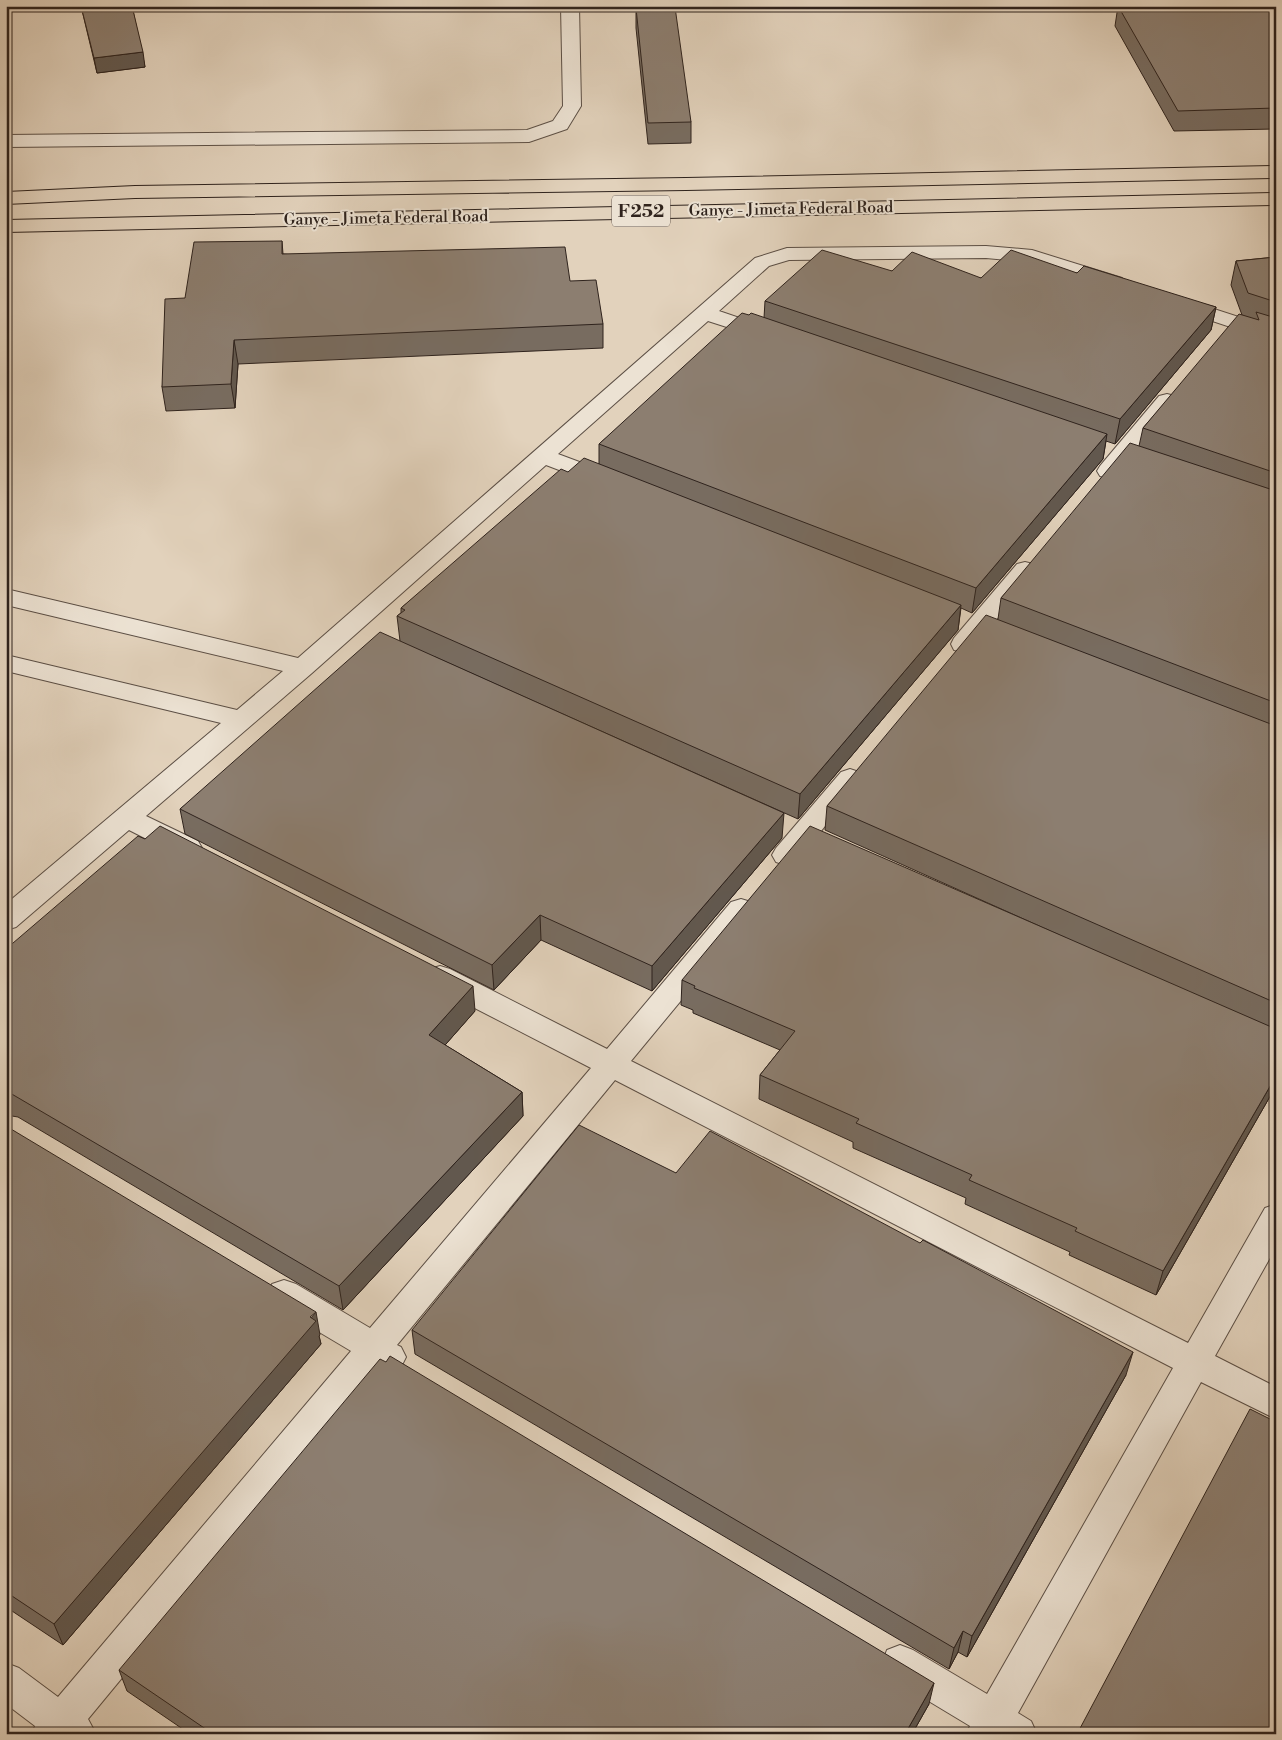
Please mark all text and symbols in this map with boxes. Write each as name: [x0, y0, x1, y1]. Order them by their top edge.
road number: F252: [612, 196, 670, 227]
street label: Ganye - Jimeta Federal Road: [689, 197, 893, 221]
street label: Ganye - Jimeta Federal Road: [284, 206, 488, 230]

